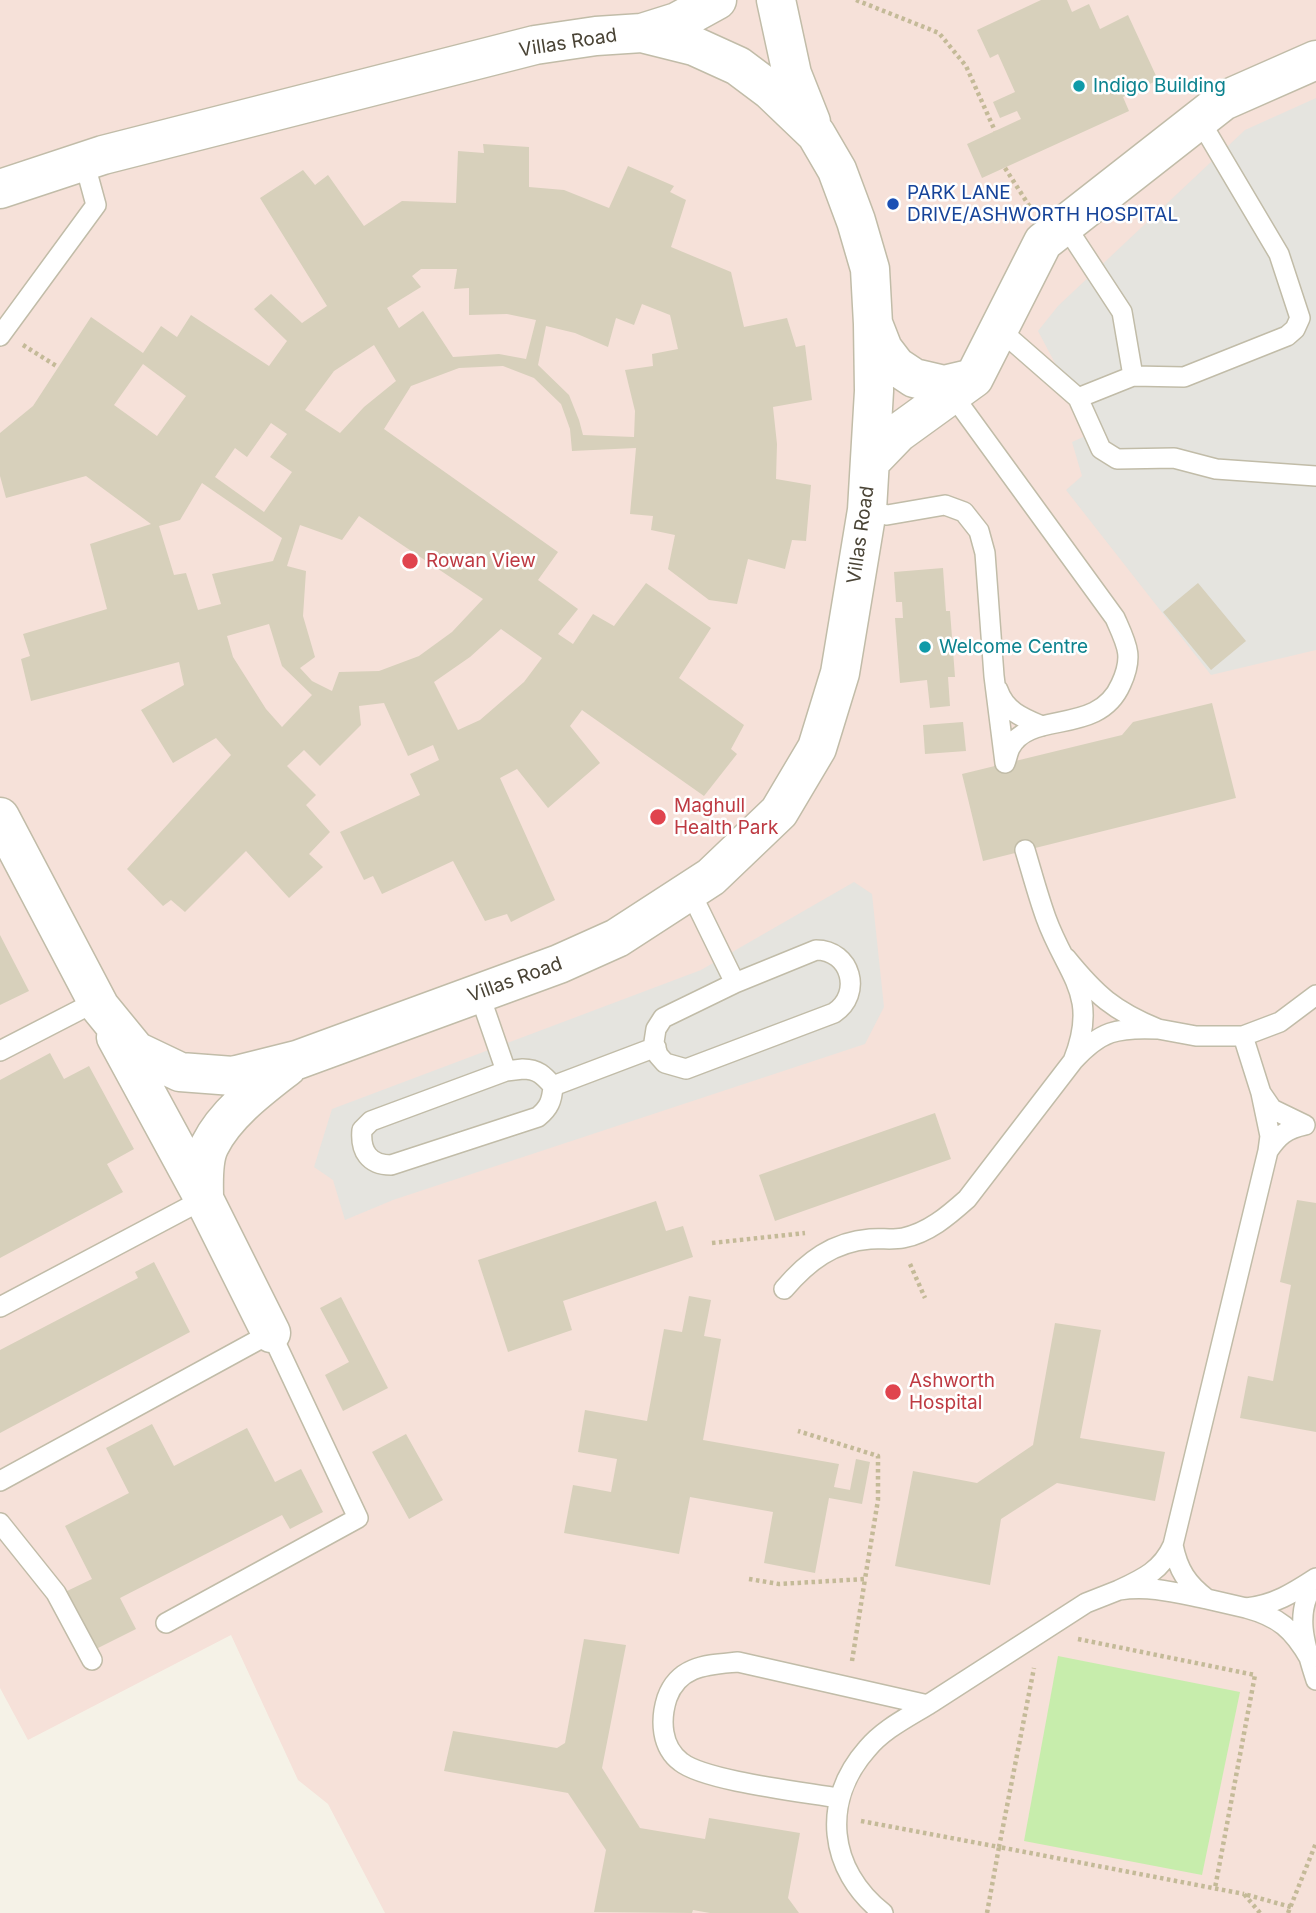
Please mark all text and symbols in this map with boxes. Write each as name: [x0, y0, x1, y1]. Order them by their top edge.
street label: Villas Road: [517, 24, 619, 62]
place label: Indigo Building: [1093, 75, 1226, 97]
marker: Indigo Building: [1071, 78, 1087, 94]
place label: PARK LANE DRIVE/ASHWORTH HOSPITAL: [907, 182, 1178, 226]
marker: PARK LANE DRIVE/ASHWORTH HOSPITAL: [885, 196, 901, 212]
street label: Villas Road: [843, 485, 879, 585]
place label: Rowan View: [426, 550, 536, 572]
marker: Rowan View: [400, 551, 420, 571]
place label: Welcome Centre: [939, 636, 1088, 658]
marker: Welcome Centre: [917, 639, 933, 655]
place label: Maghull Health Park: [674, 795, 778, 839]
marker: Maghull Health Park: [648, 807, 668, 827]
street label: Villas Road: [465, 952, 565, 1008]
place label: Ashworth Hospital: [909, 1370, 995, 1414]
marker: Ashworth Hospital: [883, 1382, 903, 1402]

